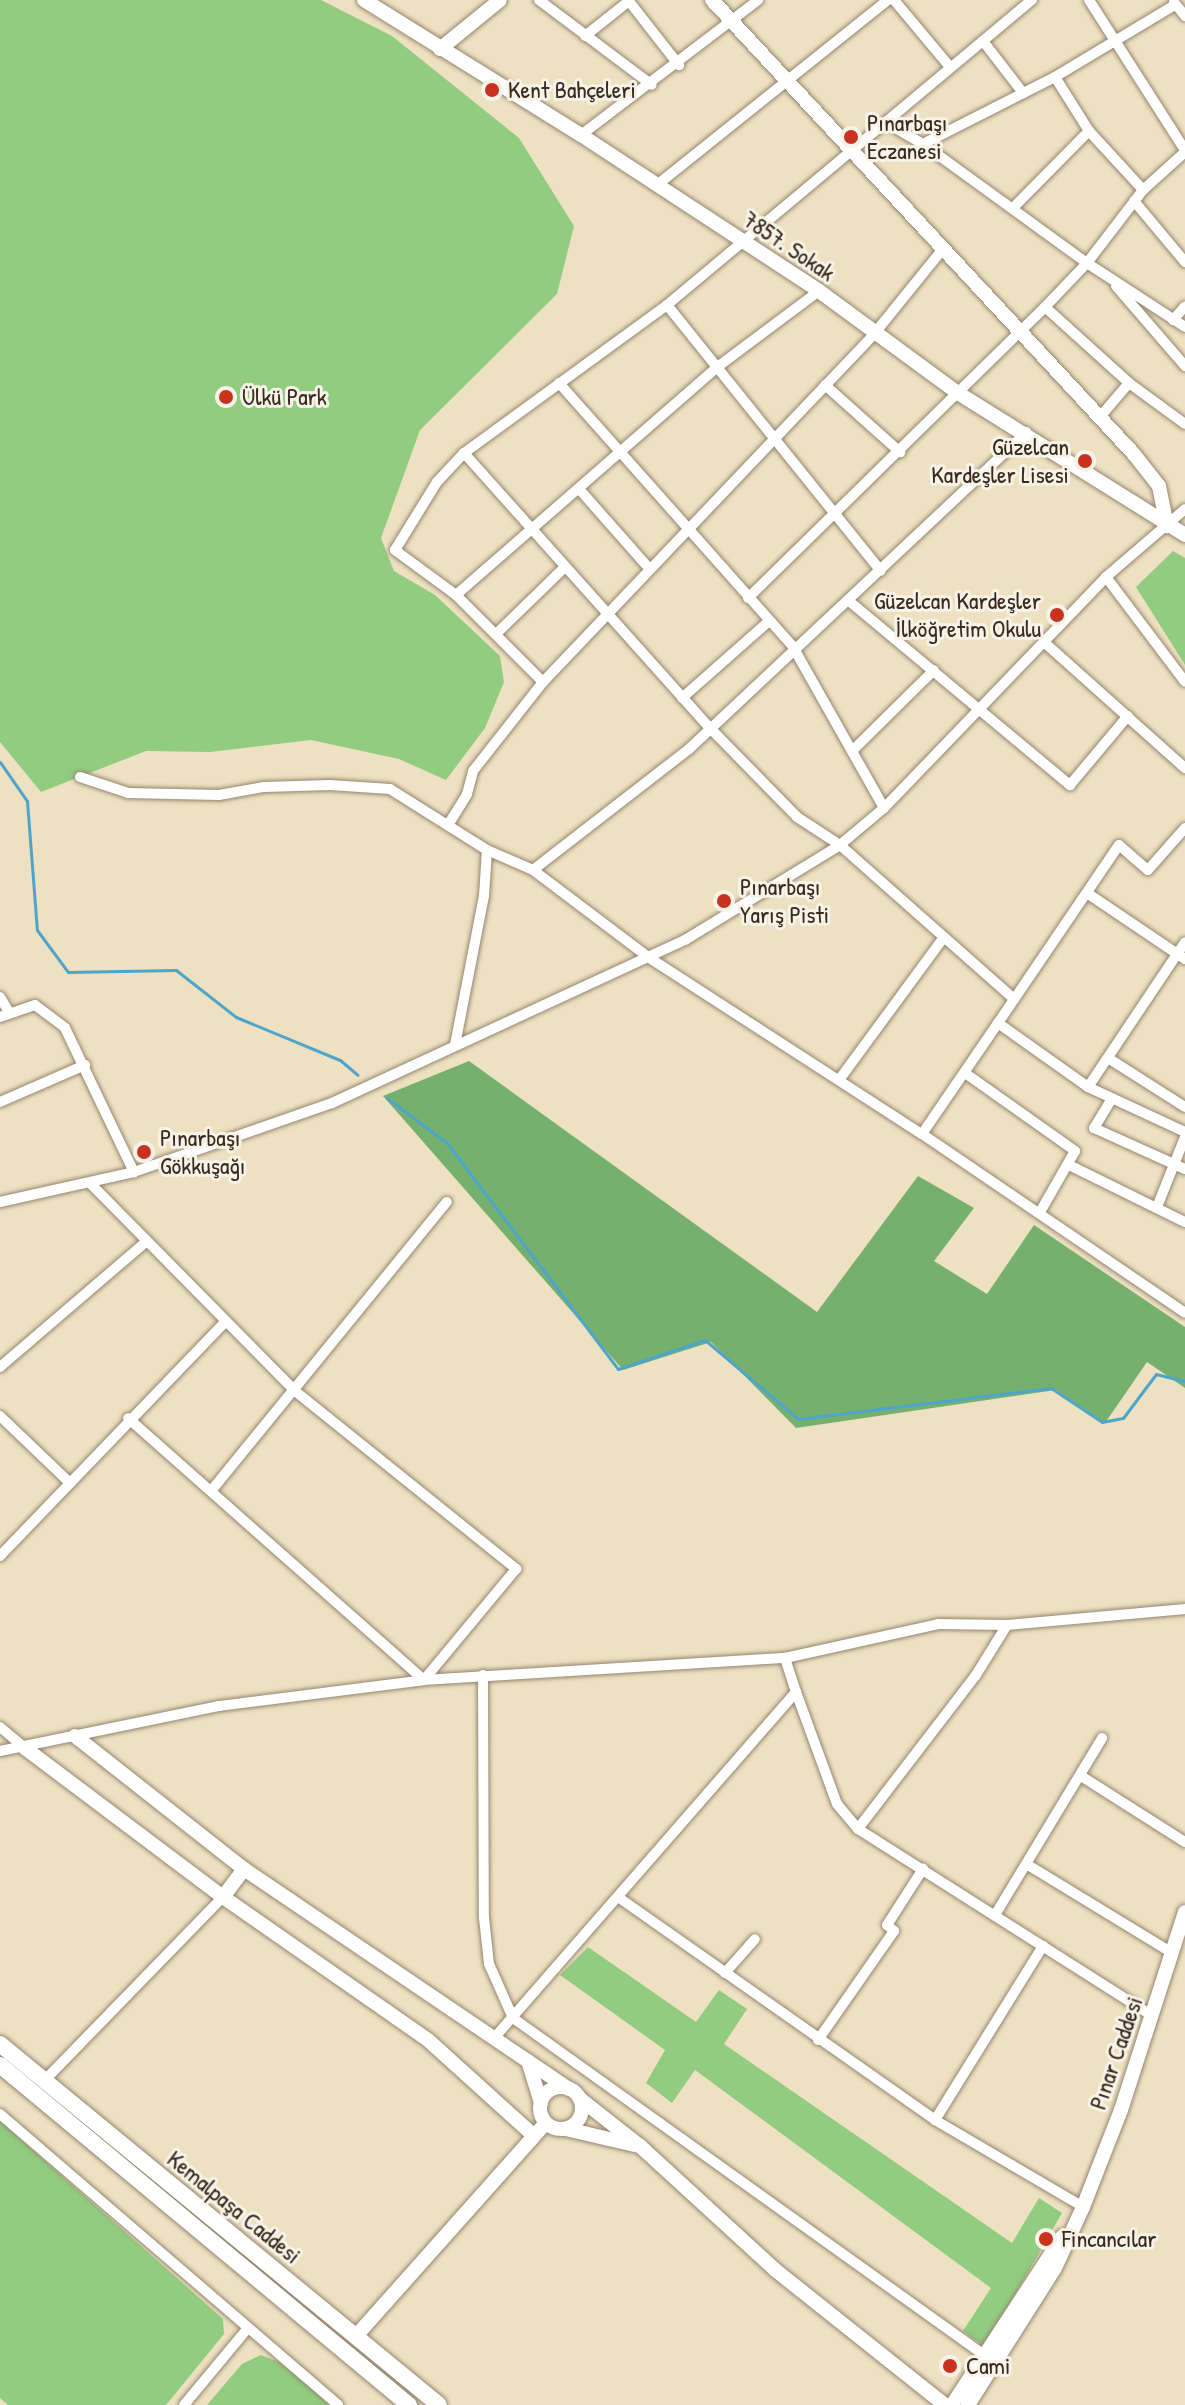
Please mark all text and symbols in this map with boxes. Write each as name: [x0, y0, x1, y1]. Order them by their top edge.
place label: Kent Bahçeleri: [508, 76, 636, 104]
marker: Kent Bahçeleri: [483, 81, 501, 99]
place label: Pınarbaşı Eczanesi: [867, 109, 947, 165]
marker: Pınarbaşı Eczanesi: [842, 128, 860, 146]
street label: 7857. Sokak: [737, 205, 841, 287]
place label: Ülkü Park: [242, 383, 327, 411]
marker: Ülkü Park: [217, 388, 235, 406]
place label: Güzelcan Kardeşler Lisesi: [931, 433, 1069, 489]
marker: Güzelcan Kardeşler Lisesi: [1076, 452, 1094, 470]
place label: Güzelcan Kardeşler İlköğretim Okulu: [874, 587, 1041, 643]
marker: Güzelcan Kardeşler İlköğretim Okulu: [1048, 606, 1066, 624]
place label: Pınarbaşı Yarış Pisti: [740, 873, 829, 929]
marker: Pınarbaşı Yarış Pisti: [715, 892, 733, 910]
place label: Pınarbaşı Gökkuşağı: [160, 1124, 245, 1180]
marker: Pınarbaşı Gökkuşağı: [135, 1143, 153, 1161]
street label: Pınar Caddesi: [1083, 1993, 1149, 2113]
street label: Kemalpaşa Caddesi: [161, 2144, 307, 2270]
place label: Fincancılar: [1062, 2225, 1157, 2253]
marker: Fincancılar: [1037, 2230, 1055, 2248]
place label: Cami: [966, 2352, 1010, 2380]
marker: Cami: [941, 2357, 959, 2375]

